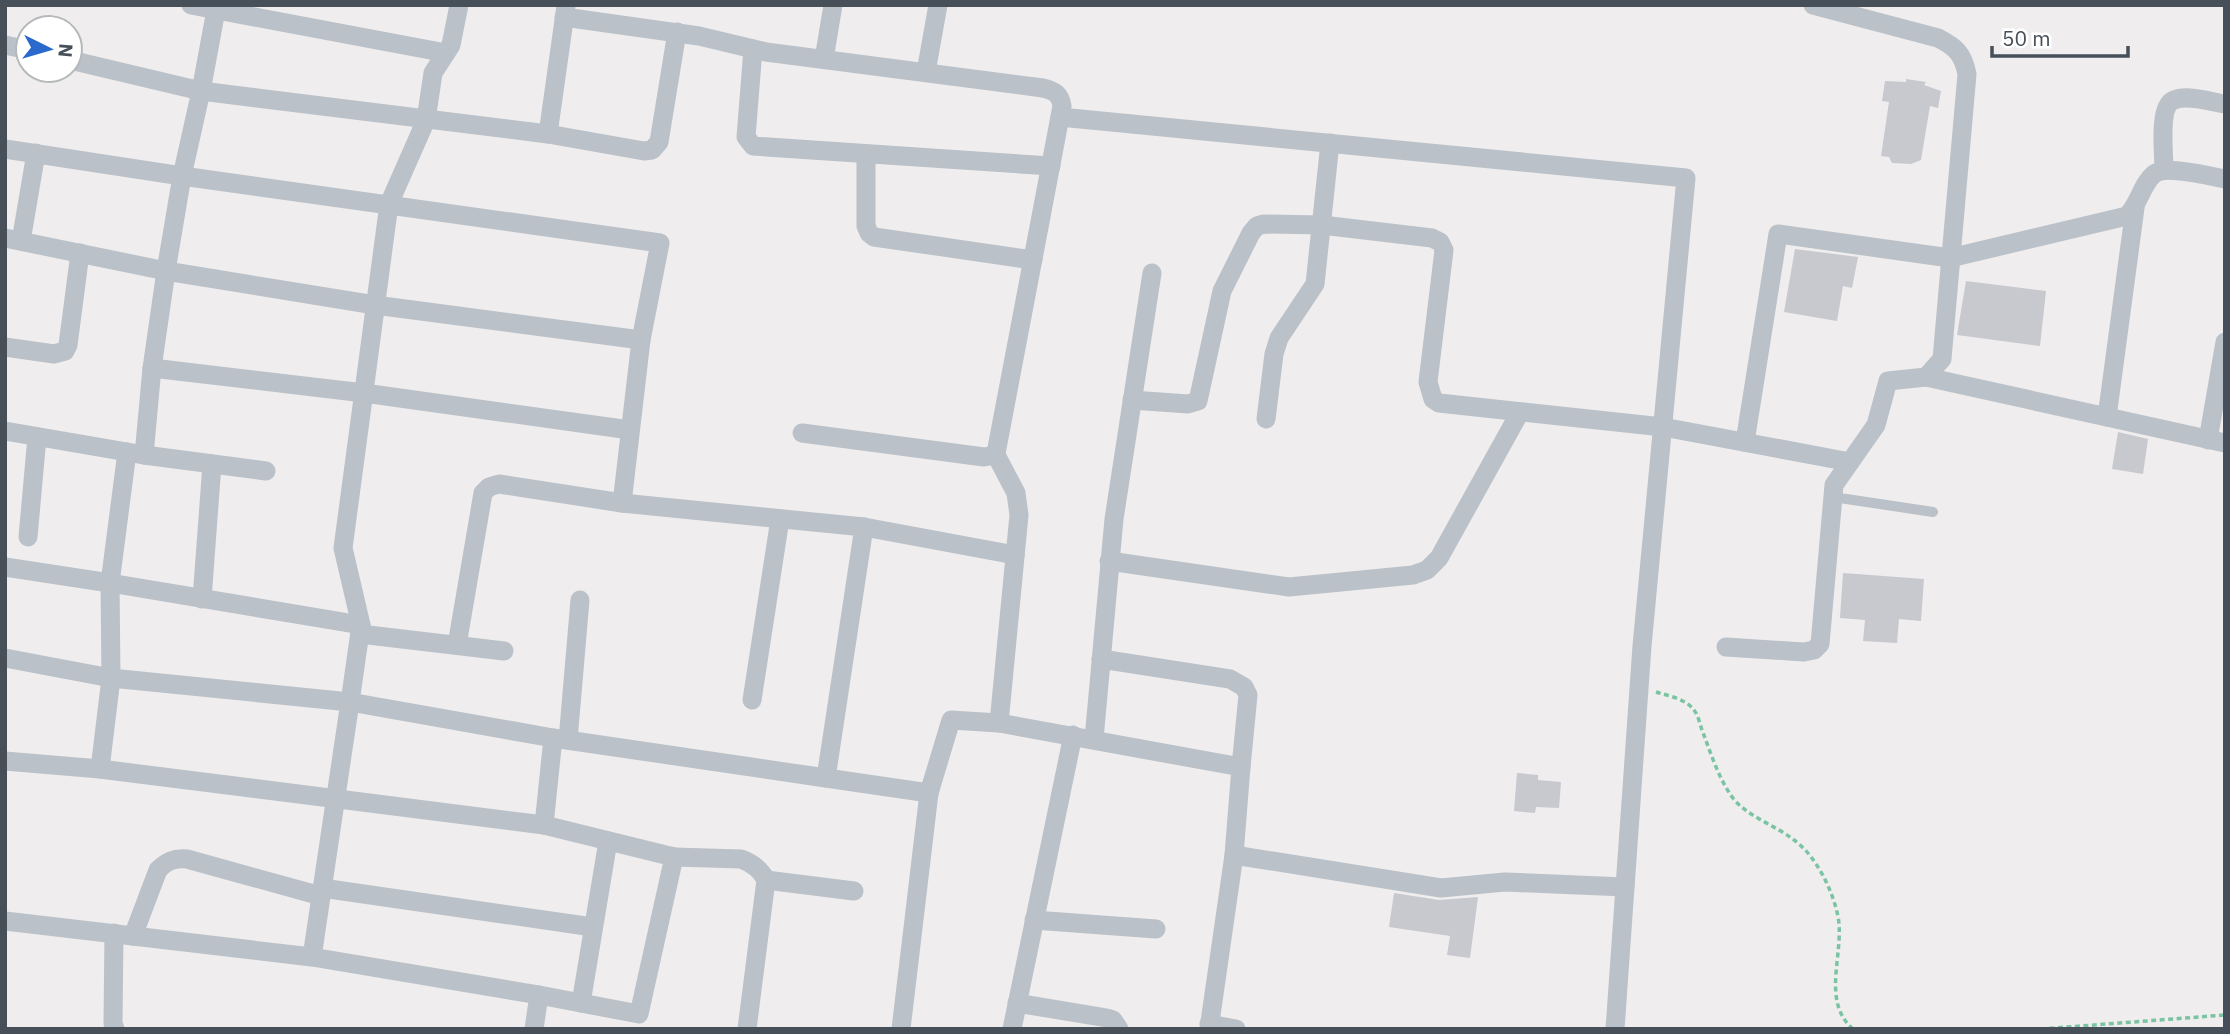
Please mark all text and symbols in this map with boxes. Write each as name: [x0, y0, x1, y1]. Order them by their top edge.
north arrow: [14, 14, 84, 84]
scale bar: [1992, 14, 2128, 58]
text: 50 m: [2002, 24, 2051, 52]
text: N: [53, 43, 78, 58]

